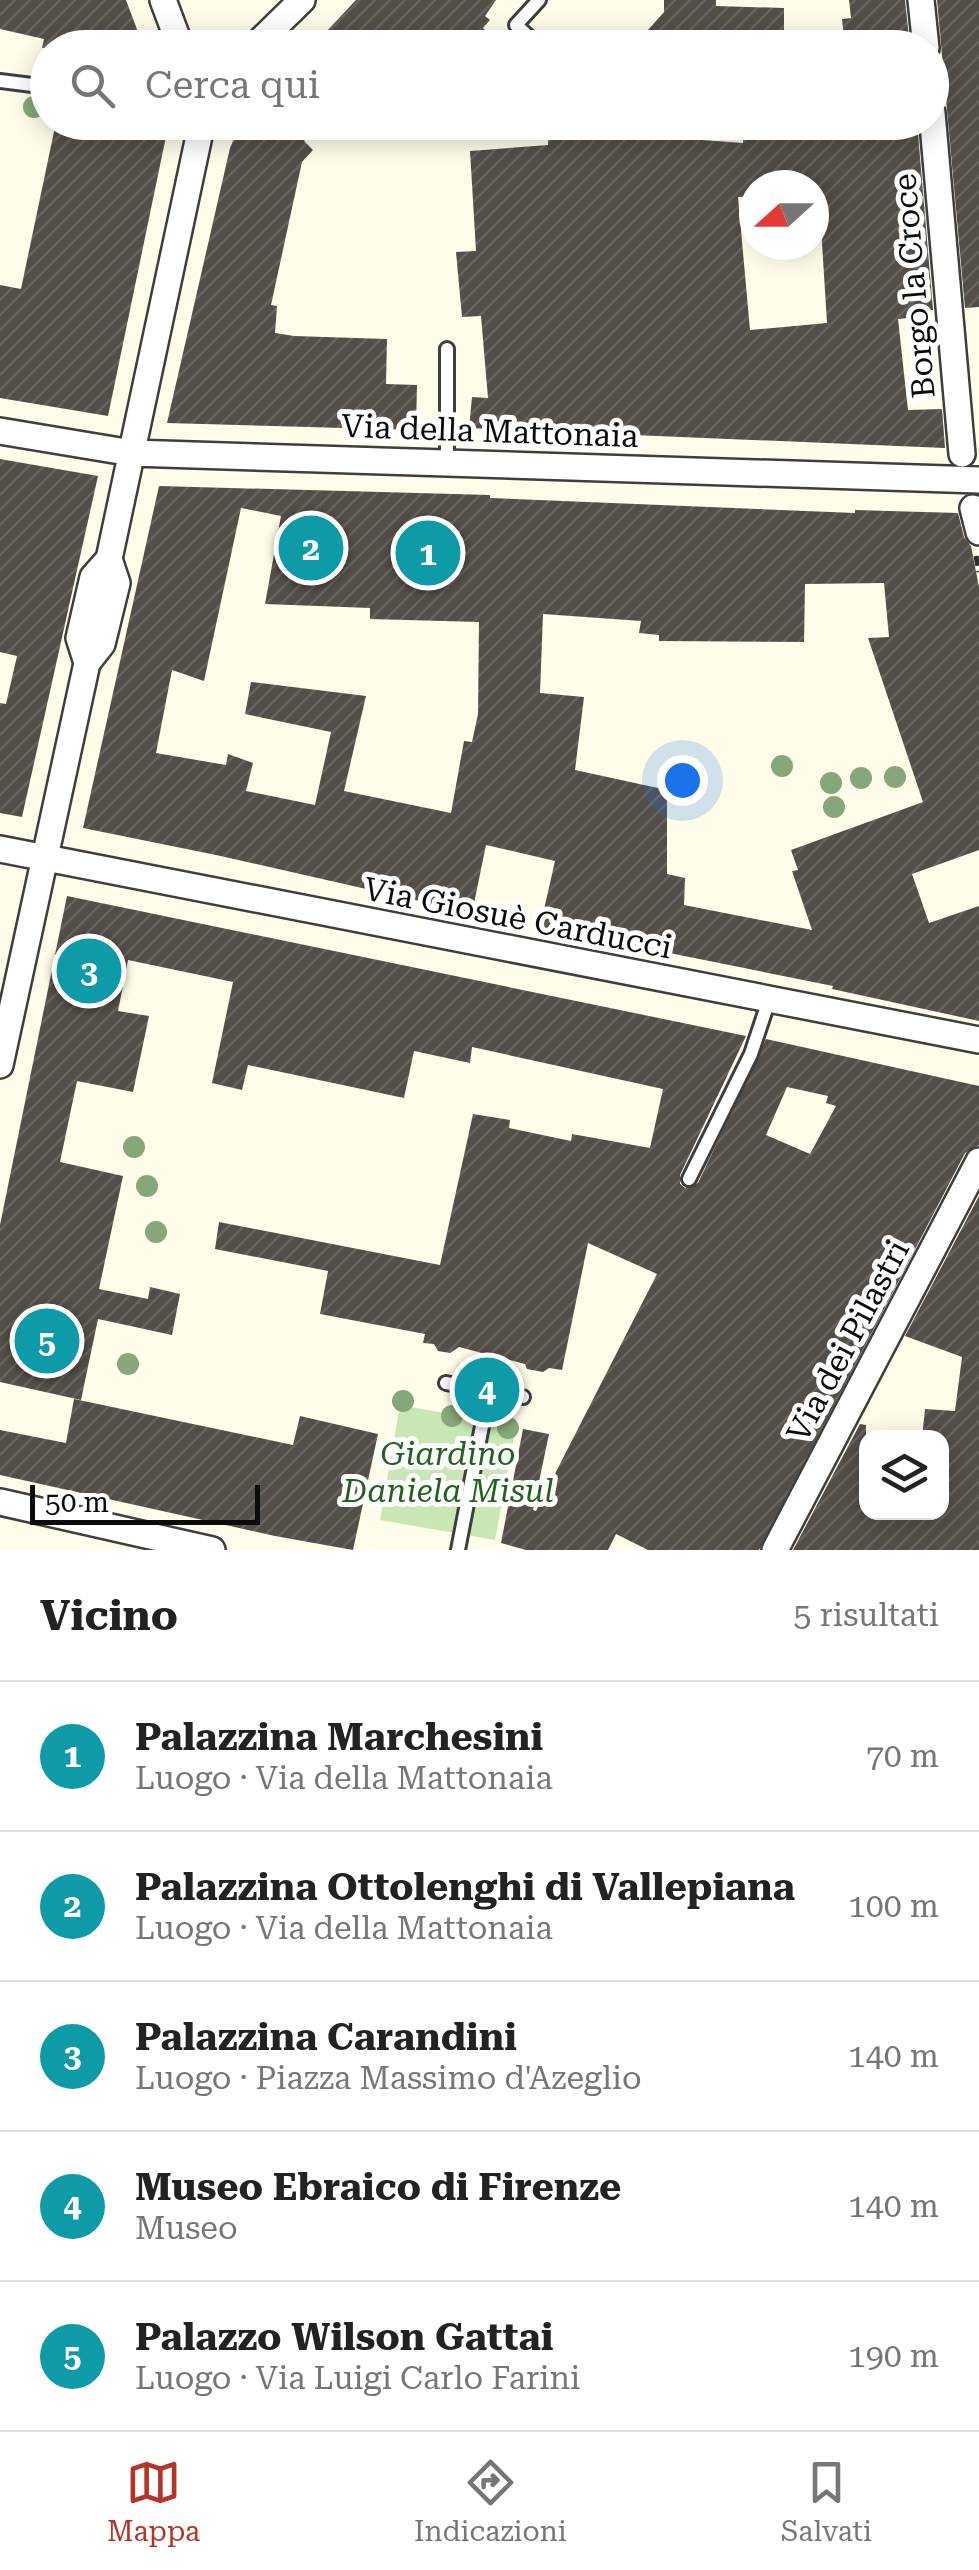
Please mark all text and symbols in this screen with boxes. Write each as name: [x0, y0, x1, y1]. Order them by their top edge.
search box: [30, 30, 949, 140]
icon: search: [65, 58, 120, 113]
text: Cerca qui: [145, 63, 320, 107]
north arrow: [739, 170, 829, 260]
street label: Borgo la Croce: [885, 172, 943, 400]
street label: Via della Mattonaia: [341, 407, 639, 455]
pin: 2: [278, 510, 344, 586]
pin: 1: [396, 516, 460, 590]
your location: [657, 755, 708, 806]
street label: Via Giosuè Carducci: [361, 869, 675, 967]
pin: 3: [56, 934, 122, 1008]
street label: Via dei Pilastri: [779, 1234, 917, 1448]
pin: 5: [15, 1304, 80, 1378]
pin: 4: [454, 1352, 520, 1428]
map controls: [859, 1430, 949, 1520]
button: layers: [859, 1430, 949, 1520]
park label: Giardino Daniela Misul: [341, 1435, 554, 1510]
scale bar: [30, 1480, 260, 1524]
text: 50 m: [45, 1486, 109, 1519]
text: Vicino: [40, 1591, 178, 1640]
text: 5 risultati: [794, 1596, 939, 1634]
text: Palazzina Marchesini: [135, 1715, 543, 1759]
text: 1: [64, 1737, 81, 1775]
text: 70 m: [866, 1737, 939, 1775]
text: Luogo · Via della Mattonaia: [135, 1759, 553, 1797]
text: Palazzina Ottolenghi di Vallepiana: [135, 1865, 795, 1909]
text: 2: [64, 1887, 81, 1925]
text: 100 m: [848, 1887, 939, 1925]
text: Luogo · Via della Mattonaia: [135, 1909, 553, 1947]
text: Palazzina Carandini: [135, 2015, 517, 2059]
text: 3: [64, 2037, 81, 2075]
text: 140 m: [848, 2037, 939, 2075]
text: Luogo · Piazza Massimo d'Azeglio: [135, 2059, 642, 2097]
text: Museo Ebraico di Firenze: [135, 2165, 621, 2209]
text: 4: [64, 2187, 81, 2225]
text: 140 m: [848, 2187, 939, 2225]
text: Museo: [135, 2209, 238, 2247]
text: Palazzo Wilson Gattai: [135, 2315, 553, 2359]
text: 5: [64, 2337, 81, 2375]
text: 190 m: [848, 2337, 939, 2375]
text: Luogo · Via Luigi Carlo Farini: [135, 2359, 580, 2397]
tab: Mappa: [107, 2455, 200, 2548]
tab: Indicazioni: [414, 2455, 567, 2548]
tab: Salvati: [781, 2455, 872, 2548]

